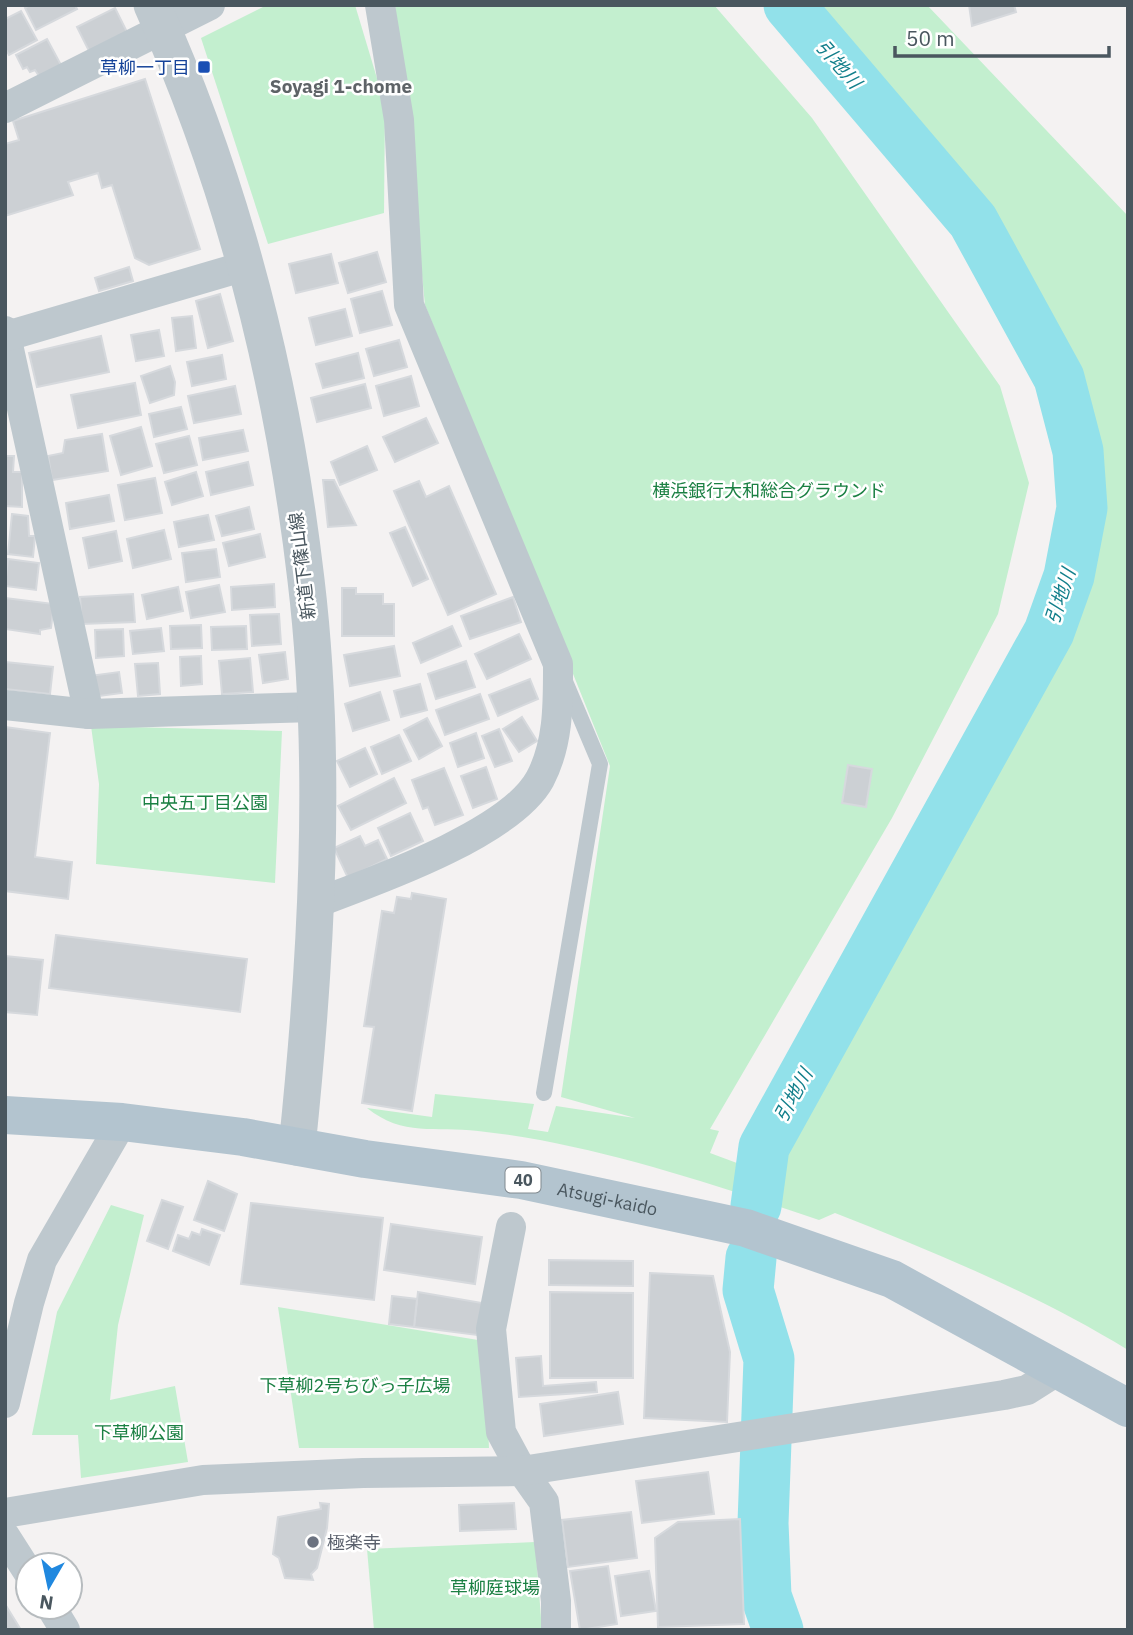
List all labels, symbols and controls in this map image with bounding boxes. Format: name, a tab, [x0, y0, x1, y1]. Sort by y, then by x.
scale bar	[895, 14, 1108, 58]
text: 50 m	[906, 24, 955, 52]
water label: 引地川	[811, 35, 868, 95]
place label: 草柳一丁目	[100, 56, 190, 79]
marker: 草柳一丁目	[196, 59, 212, 75]
district label: Soyagi 1-chome	[270, 74, 412, 98]
park label: 横浜銀行大和総合グラウンド	[652, 479, 886, 502]
street label: 新道下篠山線	[284, 511, 320, 621]
water label: 引地川	[1040, 563, 1081, 627]
park label: 中央五丁目公園	[142, 791, 268, 814]
water label: 引地川	[769, 1063, 818, 1126]
road number: 40	[505, 1168, 540, 1192]
street label: Atsugi-kaido	[555, 1177, 660, 1220]
park label: 下草柳2号ちびっ子広場	[260, 1374, 450, 1397]
park label: 下草柳公園	[94, 1421, 184, 1444]
place label: 極楽寺	[327, 1531, 381, 1554]
marker: 極楽寺	[305, 1534, 321, 1550]
north arrow	[14, 1551, 84, 1621]
park label: 草柳庭球場	[450, 1576, 540, 1599]
text: N	[38, 1590, 55, 1616]

